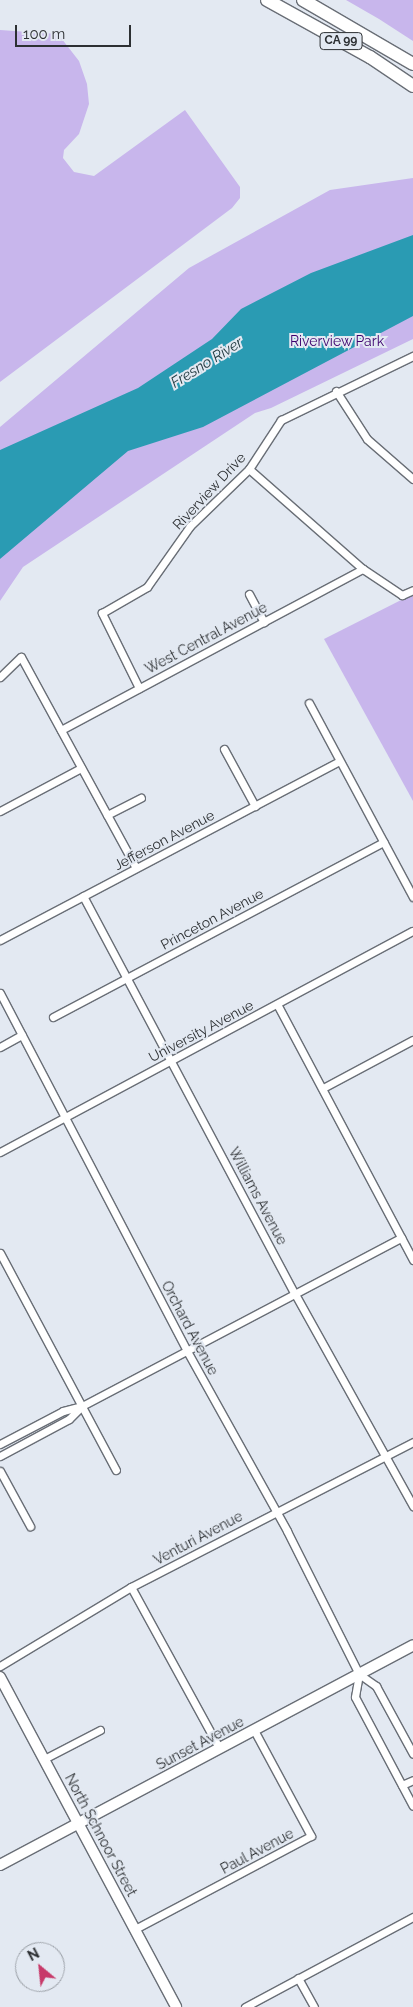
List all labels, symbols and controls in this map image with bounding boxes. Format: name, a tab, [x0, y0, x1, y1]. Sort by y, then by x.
scale bar	[18, 15, 134, 47]
text: 100 m	[23, 25, 65, 43]
road number: CA 99	[318, 31, 364, 50]
park label: Riverview Park	[290, 333, 384, 349]
water label: Fresno River	[168, 334, 246, 392]
street label: Riverview Drive	[169, 449, 249, 533]
street label: West Central Avenue	[142, 599, 270, 677]
street label: Jefferson Avenue	[111, 806, 217, 874]
street label: Princeton Avenue	[158, 885, 266, 953]
street label: University Avenue	[145, 996, 257, 1066]
street label: Williams Avenue	[225, 1144, 291, 1248]
street label: Orchard Avenue	[158, 1278, 222, 1378]
street label: Venturi Avenue	[151, 1507, 245, 1569]
street label: Sunset Avenue	[153, 1713, 247, 1773]
street label: North Schnoor Street	[61, 1771, 141, 1899]
street label: Paul Avenue	[217, 1825, 297, 1877]
north arrow	[15, 1942, 65, 1992]
text: N	[25, 1945, 42, 1964]

